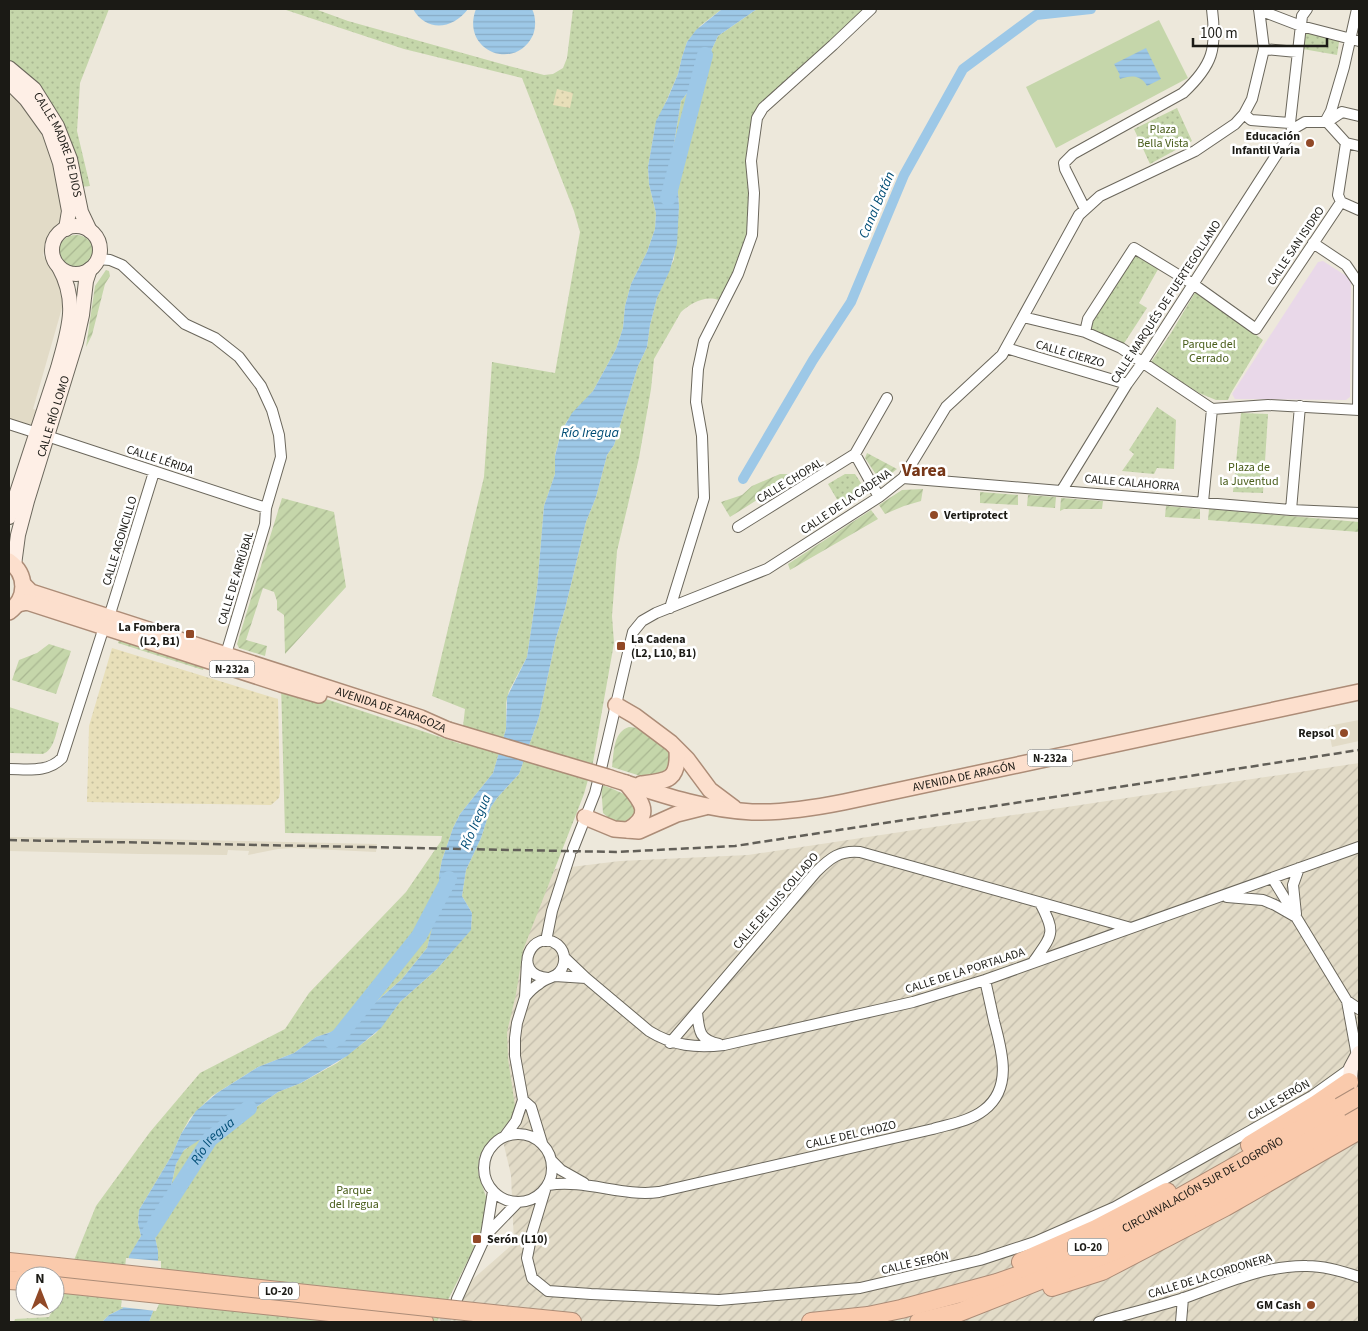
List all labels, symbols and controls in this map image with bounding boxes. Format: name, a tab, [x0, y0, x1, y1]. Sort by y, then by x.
scale bar	[1193, 15, 1327, 47]
text: 100 m	[1200, 23, 1238, 44]
street label: CALLE MADRE DE DIOS	[29, 89, 86, 199]
park label: Plaza Bella Vista	[1137, 121, 1189, 152]
place label: Educación Infantil Varia	[1232, 128, 1300, 159]
marker: Educación Infantil Varia	[1304, 137, 1316, 149]
water label: Canal Batán	[854, 168, 900, 242]
street label: CALLE SAN ISIDRO	[1263, 203, 1329, 289]
street label: CALLE MARQUÉS DE FUERTEGOLLANO	[1107, 217, 1225, 387]
street label: CALLE CIERZO	[1034, 336, 1106, 372]
park label: Parque del Cerrado	[1182, 336, 1236, 367]
street label: CALLE RÍO LOMO	[33, 374, 74, 459]
water label: Río Iregua	[561, 423, 620, 443]
street label: CALLE LÉRIDA	[124, 441, 196, 479]
street label: CALLE CHOPAL	[753, 454, 827, 508]
district label: Varea	[901, 458, 946, 483]
park label: Plaza de la Juventud	[1219, 459, 1279, 490]
street label: CALLE DE LA CADENA	[797, 465, 895, 539]
street label: CALLE CALAHORRA	[1084, 470, 1181, 496]
street label: CALLE AGONCILLO	[98, 494, 142, 588]
place label: Vertiprotect	[943, 507, 1008, 524]
marker: Vertiprotect	[928, 509, 940, 521]
street label: CALLE DE ARRÚBAL	[214, 529, 258, 627]
place label: La Fombera (L2, B1)	[118, 619, 180, 650]
marker: La Fombera (L2, B1)	[184, 628, 196, 640]
place label: La Cadena (L2, L10, B1)	[631, 631, 696, 662]
marker: La Cadena (L2, L10, B1)	[615, 640, 627, 652]
road number: N-232a	[210, 661, 254, 678]
street label: AVENIDA DE ZARAGOZA	[333, 682, 450, 737]
place label: Repsol	[1298, 725, 1335, 742]
marker: Repsol	[1338, 727, 1350, 739]
road number: N-232a	[1028, 750, 1072, 766]
street label: AVENIDA DE ARAGÓN	[911, 757, 1017, 796]
water label: Río Iregua	[455, 791, 497, 853]
street label: CALLE DE LUIS COLLADO	[729, 849, 823, 953]
street label: CALLE DE LA PORTALADA	[903, 944, 1027, 998]
street label: CALLE SERÓN	[1245, 1075, 1313, 1125]
water label: Río Iregua	[186, 1113, 240, 1169]
street label: CALLE DEL CHOZO	[804, 1116, 898, 1154]
street label: CIRCUNVALACIÓN SUR DE LOGROÑO	[1119, 1132, 1286, 1237]
park label: Parque del Iregua	[329, 1182, 379, 1213]
place label: Serón (L10)	[487, 1231, 548, 1248]
marker: Serón (L10)	[471, 1233, 483, 1245]
road number: LO-20	[1068, 1238, 1108, 1256]
street label: CALLE SERÓN	[879, 1247, 951, 1279]
street label: CALLE DE LA CORDONERA	[1146, 1249, 1274, 1303]
north arrow	[15, 1266, 65, 1316]
text: N	[35, 1269, 45, 1289]
road number: LO-20	[259, 1282, 299, 1300]
place label: GM Cash	[1256, 1297, 1301, 1314]
marker: GM Cash	[1305, 1299, 1317, 1311]

